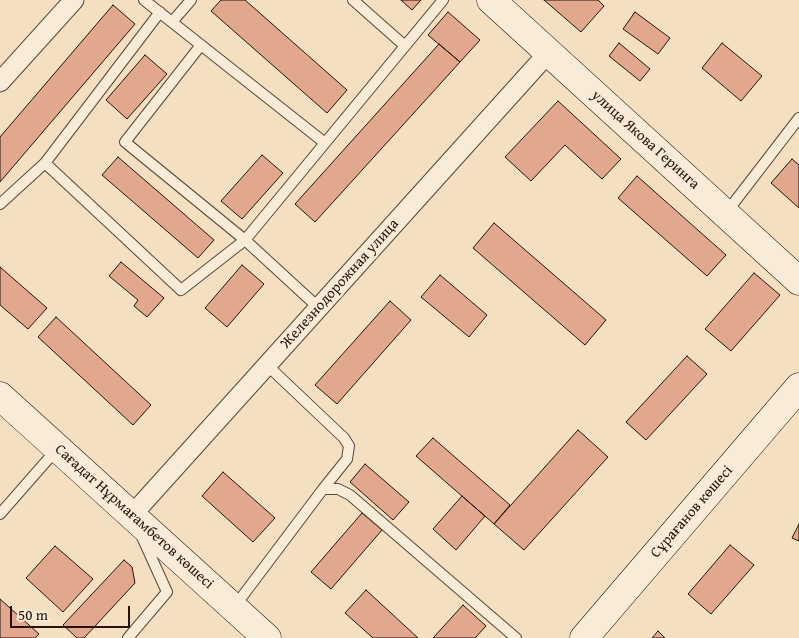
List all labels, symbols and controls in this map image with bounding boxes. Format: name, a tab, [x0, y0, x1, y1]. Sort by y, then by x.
street label: улица Якова Геринга	[587, 87, 703, 193]
street label: Железнодорожная улица	[277, 215, 403, 353]
street label: Сағадат Нұрмағамбетов көшесі	[51, 441, 217, 593]
street label: Сұрағанов көшесі	[647, 462, 737, 562]
scale bar	[12, 596, 132, 628]
text: 50 m	[18, 604, 48, 625]

